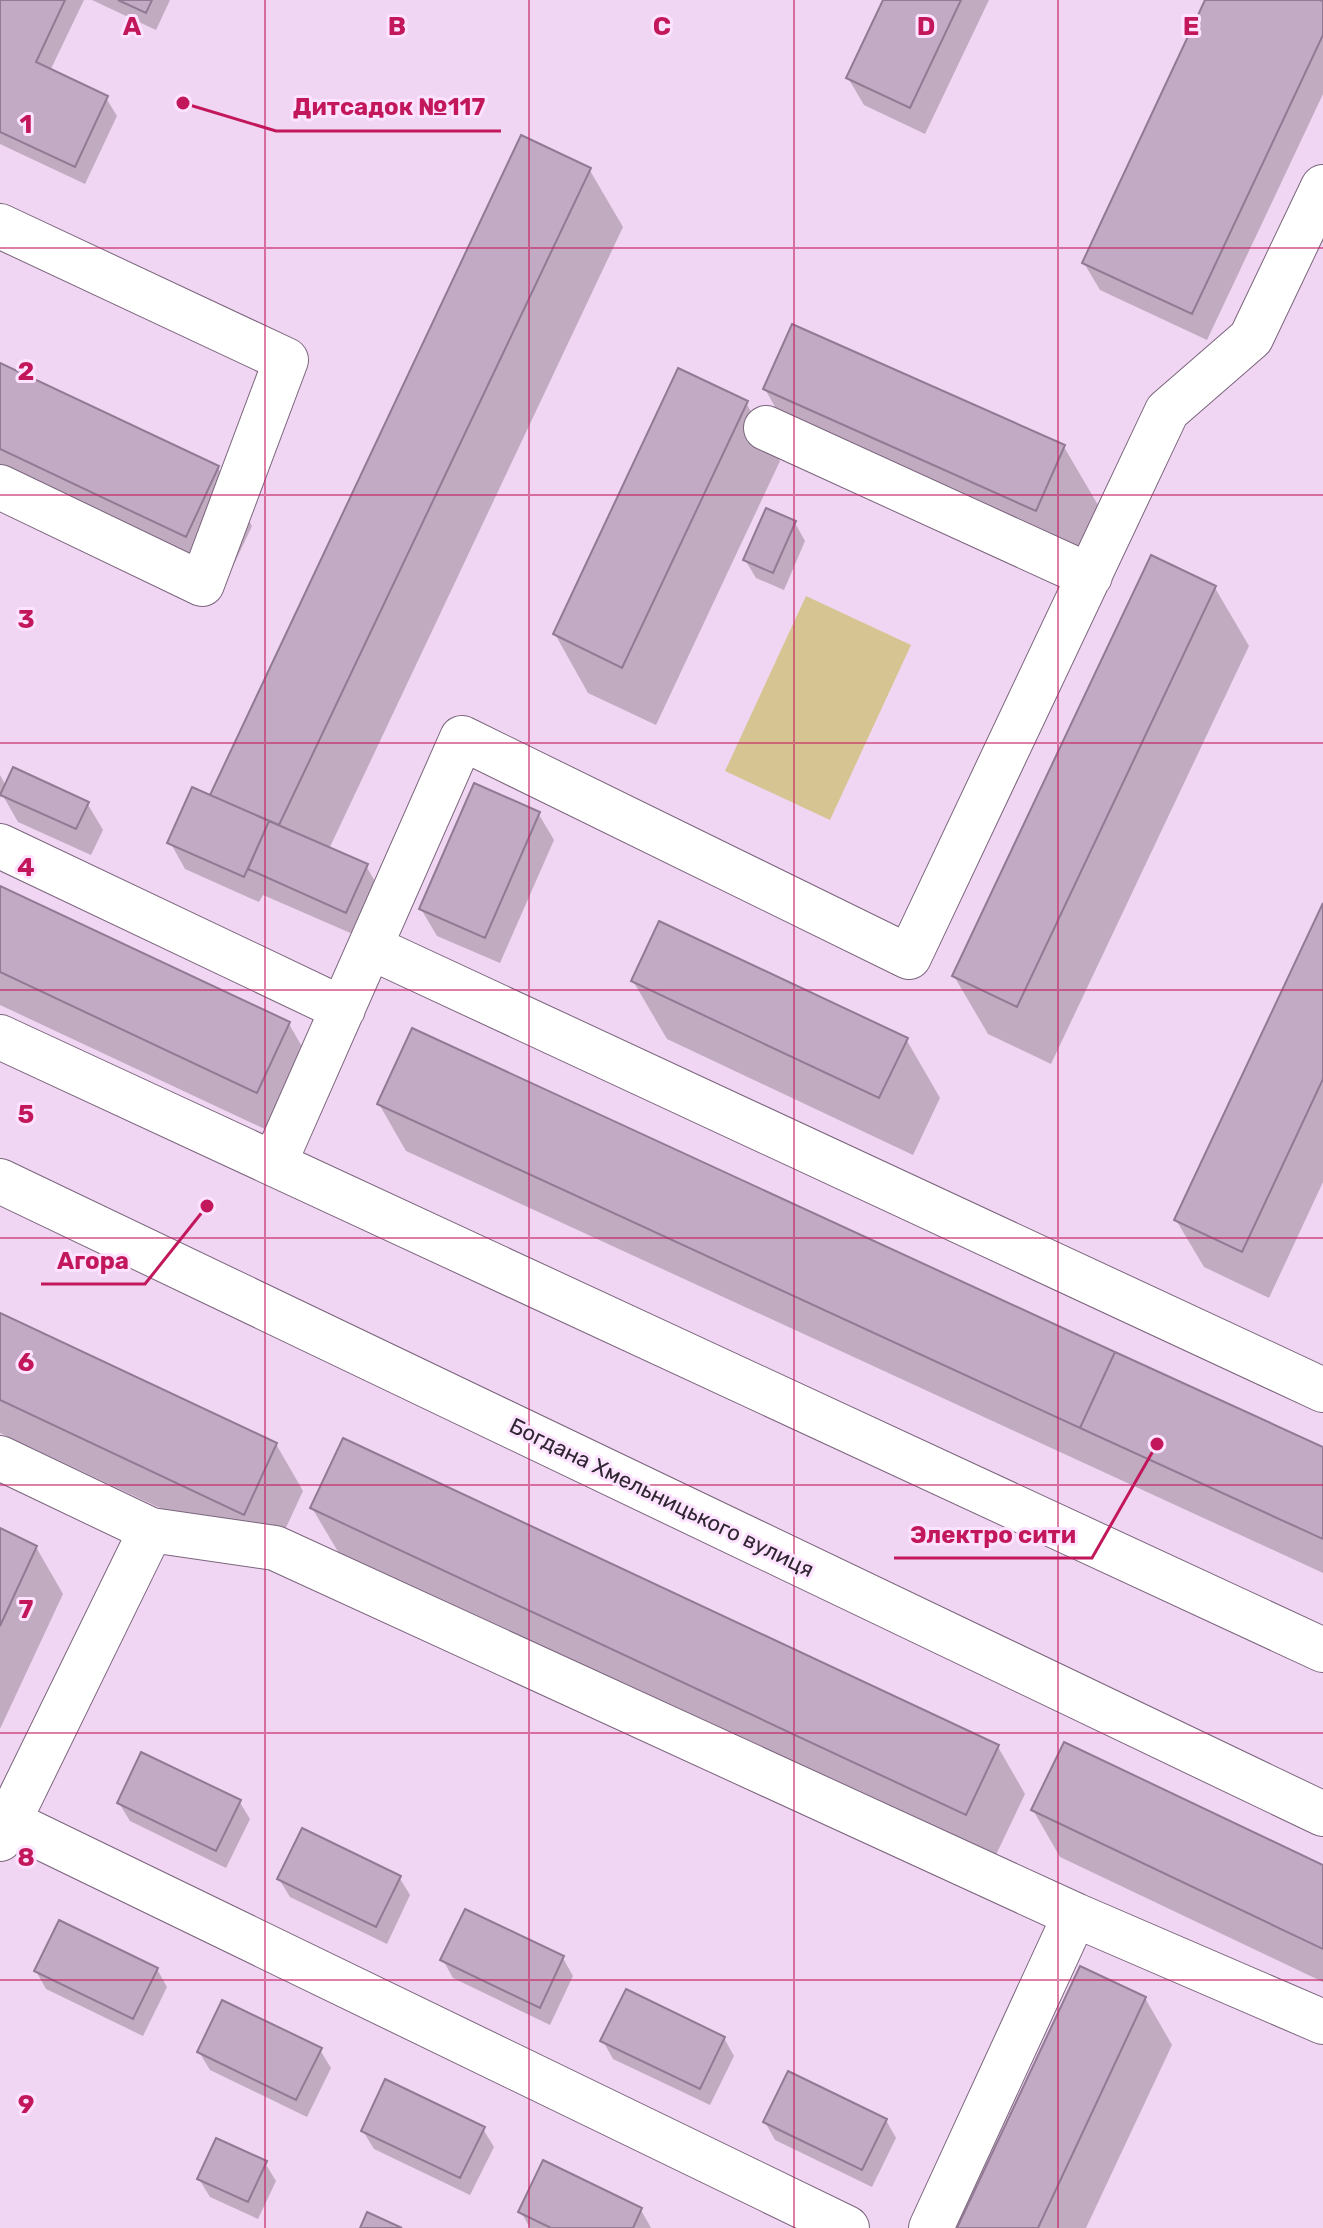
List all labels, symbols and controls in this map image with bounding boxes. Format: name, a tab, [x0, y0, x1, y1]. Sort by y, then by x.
text: A	[123, 11, 142, 42]
text: B	[388, 11, 406, 42]
text: C	[653, 11, 671, 42]
text: D	[917, 11, 935, 42]
text: E	[1183, 11, 1199, 42]
callout: Дитсадок №117	[276, 83, 501, 131]
text: Дитсадок №117	[293, 93, 486, 121]
text: 1	[20, 109, 32, 140]
text: 2	[18, 356, 34, 387]
text: 3	[17, 604, 35, 635]
text: 4	[17, 852, 35, 883]
text: 5	[18, 1099, 34, 1130]
callout: Агора	[41, 1236, 145, 1284]
text: Агора	[57, 1247, 129, 1275]
text: 6	[18, 1347, 35, 1378]
street label: Богдана Хмельницького вулиця	[505, 1412, 818, 1583]
callout: Электро сити	[894, 1510, 1092, 1558]
text: Электро сити	[910, 1521, 1076, 1549]
text: 7	[19, 1594, 34, 1625]
text: 8	[17, 1842, 35, 1873]
text: 9	[18, 2089, 34, 2120]

